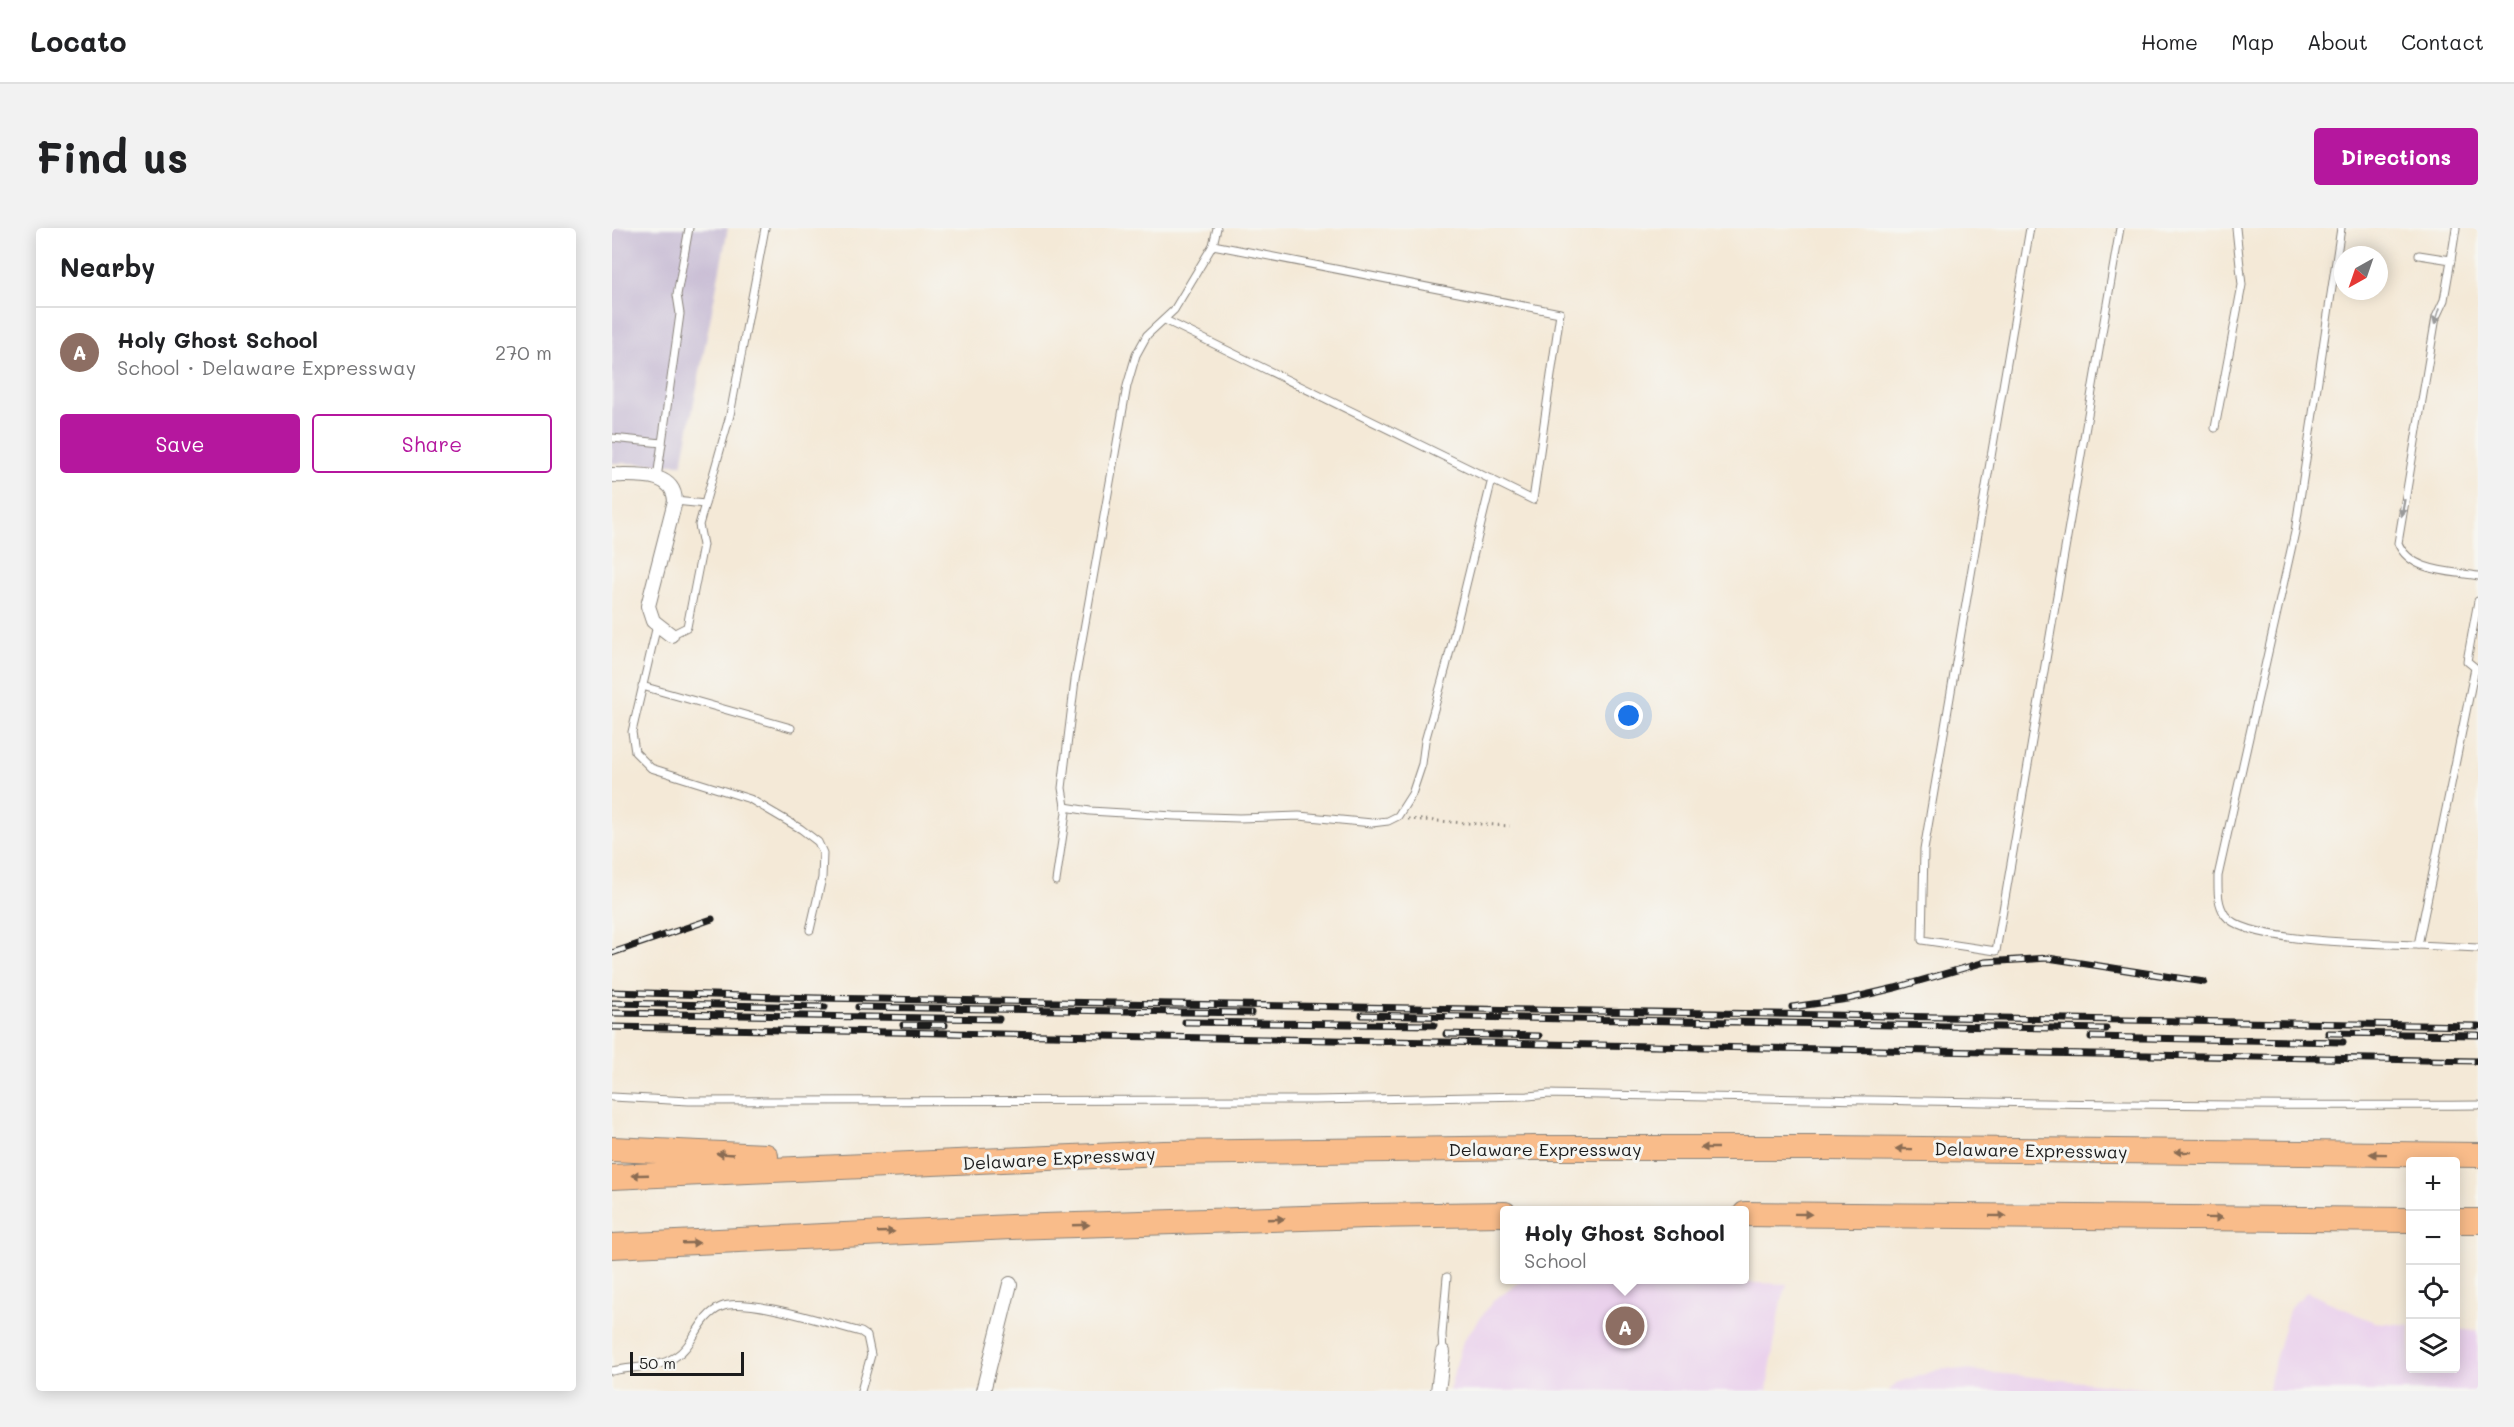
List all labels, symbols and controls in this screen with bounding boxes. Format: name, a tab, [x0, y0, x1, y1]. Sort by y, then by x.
text: Locato	[30, 23, 127, 59]
text: Home	[2141, 28, 2198, 55]
text: Map	[2231, 28, 2274, 55]
text: About	[2307, 28, 2368, 55]
text: Contact	[2401, 28, 2484, 55]
button: Directions	[2314, 128, 2478, 185]
text: Find us	[36, 129, 188, 184]
north arrow	[2334, 246, 2388, 300]
text: Nearby	[60, 250, 155, 284]
one-way arrow	[2432, 307, 2442, 325]
text: Holy Ghost School	[117, 325, 318, 354]
text: A	[73, 339, 86, 365]
text: 270 m	[495, 339, 552, 365]
text: School · Delaware Expressway	[117, 354, 416, 380]
button: Save	[60, 414, 300, 473]
button: Share	[312, 414, 552, 473]
one-way arrow	[2399, 499, 2408, 518]
your location	[1614, 701, 1643, 730]
street label: Delaware Expressway	[1934, 1136, 2128, 1164]
street label: Delaware Expressway	[1448, 1137, 1642, 1161]
street label: Delaware Expressway	[962, 1141, 1156, 1175]
one-way arrow	[1699, 1143, 1718, 1153]
one-way arrow	[1894, 1144, 1913, 1154]
one-way arrow	[2173, 1147, 2192, 1157]
one-way arrow	[2368, 1149, 2387, 1159]
one-way arrow	[715, 1150, 734, 1159]
map controls	[2406, 1157, 2460, 1373]
button: +	[2406, 1157, 2460, 1211]
one-way arrow	[631, 1171, 650, 1180]
popup	[1500, 1206, 1749, 1284]
one-way arrow	[1794, 1209, 1813, 1219]
one-way arrow	[1989, 1211, 2008, 1221]
button: −	[2406, 1211, 2460, 1265]
one-way arrow	[2205, 1213, 2224, 1223]
one-way arrow	[1266, 1214, 1285, 1223]
text: Holy Ghost School	[1524, 1218, 1725, 1247]
one-way arrow	[1071, 1220, 1090, 1229]
one-way arrow	[877, 1228, 896, 1237]
one-way arrow	[682, 1238, 701, 1247]
text: School	[1524, 1247, 1587, 1273]
button: locate	[2406, 1265, 2460, 1319]
pin: A	[1606, 1304, 1644, 1348]
button: layers	[2406, 1319, 2460, 1373]
scale bar	[630, 1349, 744, 1376]
text: 50 m	[639, 1352, 676, 1373]

